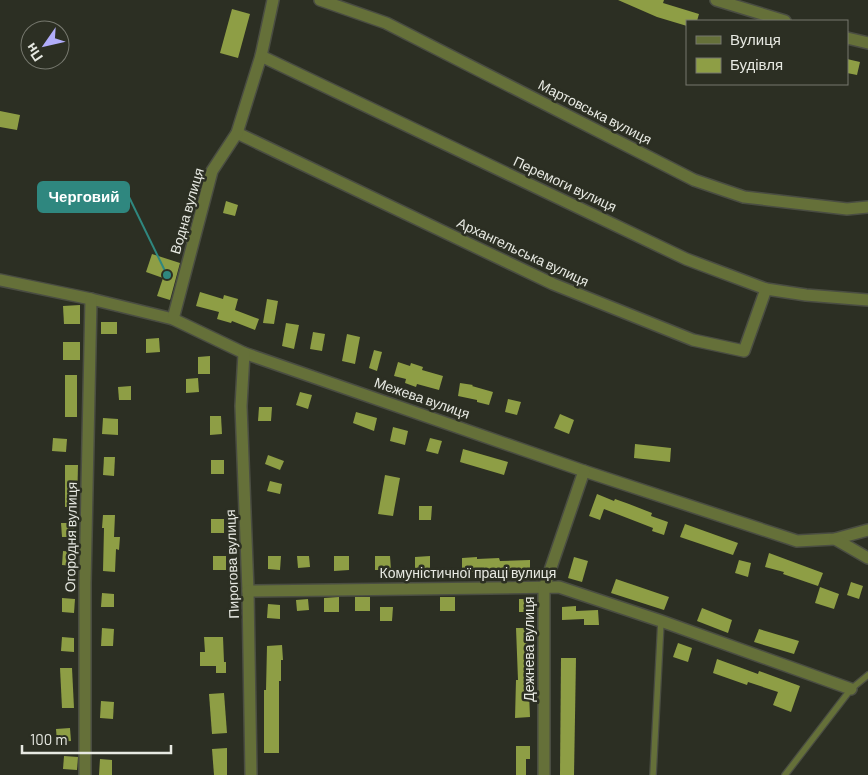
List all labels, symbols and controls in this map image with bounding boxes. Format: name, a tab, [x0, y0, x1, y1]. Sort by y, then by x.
north arrow	[20, 20, 70, 70]
legend	[686, 20, 848, 85]
text: Вулиця	[730, 30, 781, 48]
text: Пн	[22, 40, 46, 65]
text: Будівля	[730, 55, 783, 73]
street label: Мартовська вулиця	[536, 76, 655, 148]
street label: Перемоги вулиця	[511, 152, 620, 215]
street label: Водна вулиця	[166, 166, 207, 256]
callout: Черговий	[38, 182, 129, 212]
text: Черговий	[49, 187, 119, 205]
street label: Архангельська вулиця	[455, 213, 592, 290]
street label: Межева вулиця	[372, 373, 472, 422]
street label: Огородня вулиця	[61, 482, 80, 592]
street label: Пирогова вулиця	[221, 509, 242, 619]
street label: Комуністичної праці вулиця	[380, 564, 556, 581]
street label: Дежнева вулиця	[520, 596, 537, 702]
scale bar	[22, 722, 171, 754]
text: 100 m	[30, 730, 68, 748]

